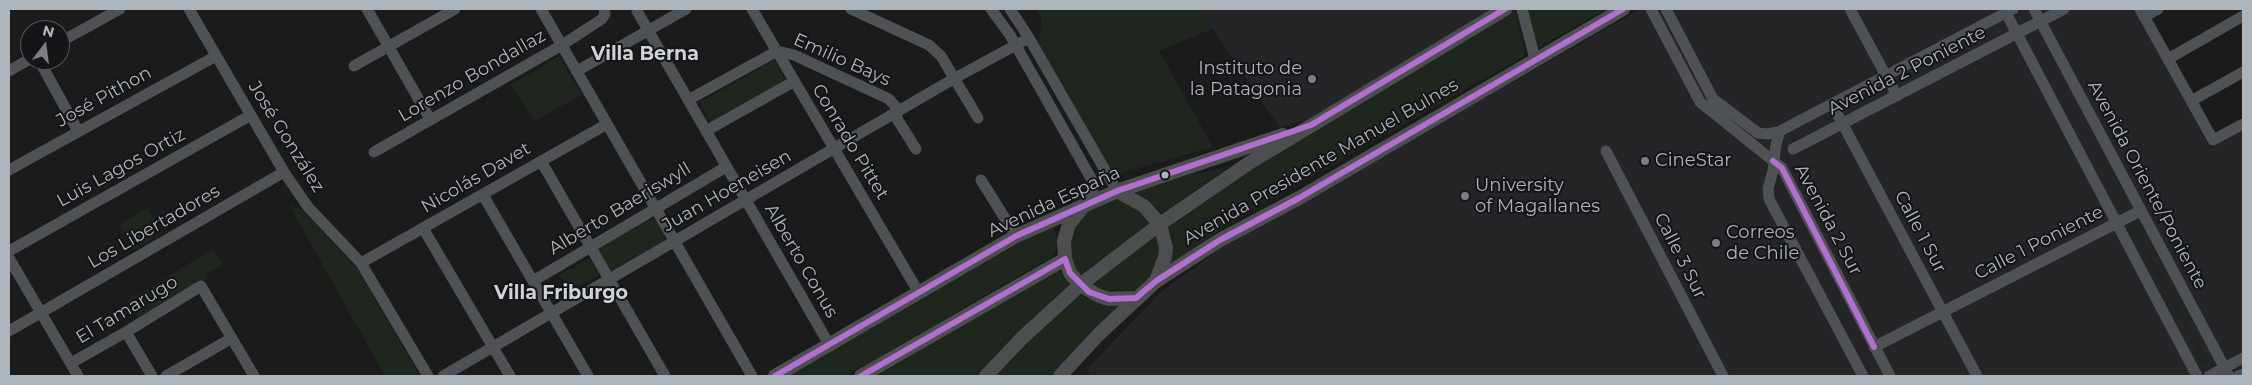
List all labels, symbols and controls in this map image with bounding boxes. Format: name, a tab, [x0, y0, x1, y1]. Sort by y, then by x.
north arrow	[20, 20, 70, 70]
text: N	[41, 21, 56, 42]
street label: Avenida 2 Poniente	[1825, 22, 1989, 120]
street label: Lorenzo Bondallaz	[395, 25, 549, 127]
street label: Emilio Bays	[790, 29, 894, 91]
district label: Villa Berna	[591, 43, 699, 65]
place label: Instituto de la Patagonia	[1190, 58, 1302, 100]
street label: José Pithon	[53, 62, 155, 132]
marker: Instituto de la Patagonia	[1306, 73, 1318, 85]
street label: Avenida Presidente Manuel Bulnes	[1180, 74, 1462, 250]
street label: Avenida Oriente/Poniente	[2083, 77, 2211, 293]
street label: José González	[243, 78, 329, 196]
street label: Conrado Pittet	[807, 80, 893, 204]
street label: Luis Lagos Ortiz	[53, 124, 189, 212]
street label: Nicolás Davet	[417, 138, 535, 218]
street label: Juan Hoeneisen	[659, 145, 795, 237]
place label: CineStar	[1655, 150, 1731, 172]
marker: CineStar	[1639, 155, 1651, 167]
street label: Alberto Baeriswyll	[545, 158, 695, 260]
street label: Avenida 2 Sur	[1790, 161, 1866, 279]
street label: Avenida España	[984, 162, 1124, 242]
unlabelled marker	[1160, 170, 1170, 180]
place label: University of Magallanes	[1475, 175, 1600, 218]
street label: Los Libertadores	[84, 180, 224, 274]
street label: Calle 1 Sur	[1889, 187, 1951, 277]
marker: University of Magallanes	[1459, 190, 1471, 202]
street label: Alberto Conus	[760, 200, 842, 322]
street label: Calle 1 Poniente	[1971, 201, 2107, 285]
street label: Calle 3 Sur	[1649, 209, 1711, 303]
place label: Correos de Chile	[1726, 222, 1799, 264]
marker: Correos de Chile	[1710, 237, 1722, 249]
street label: El Tamarugo	[72, 271, 182, 349]
district label: Villa Friburgo	[494, 282, 628, 304]

